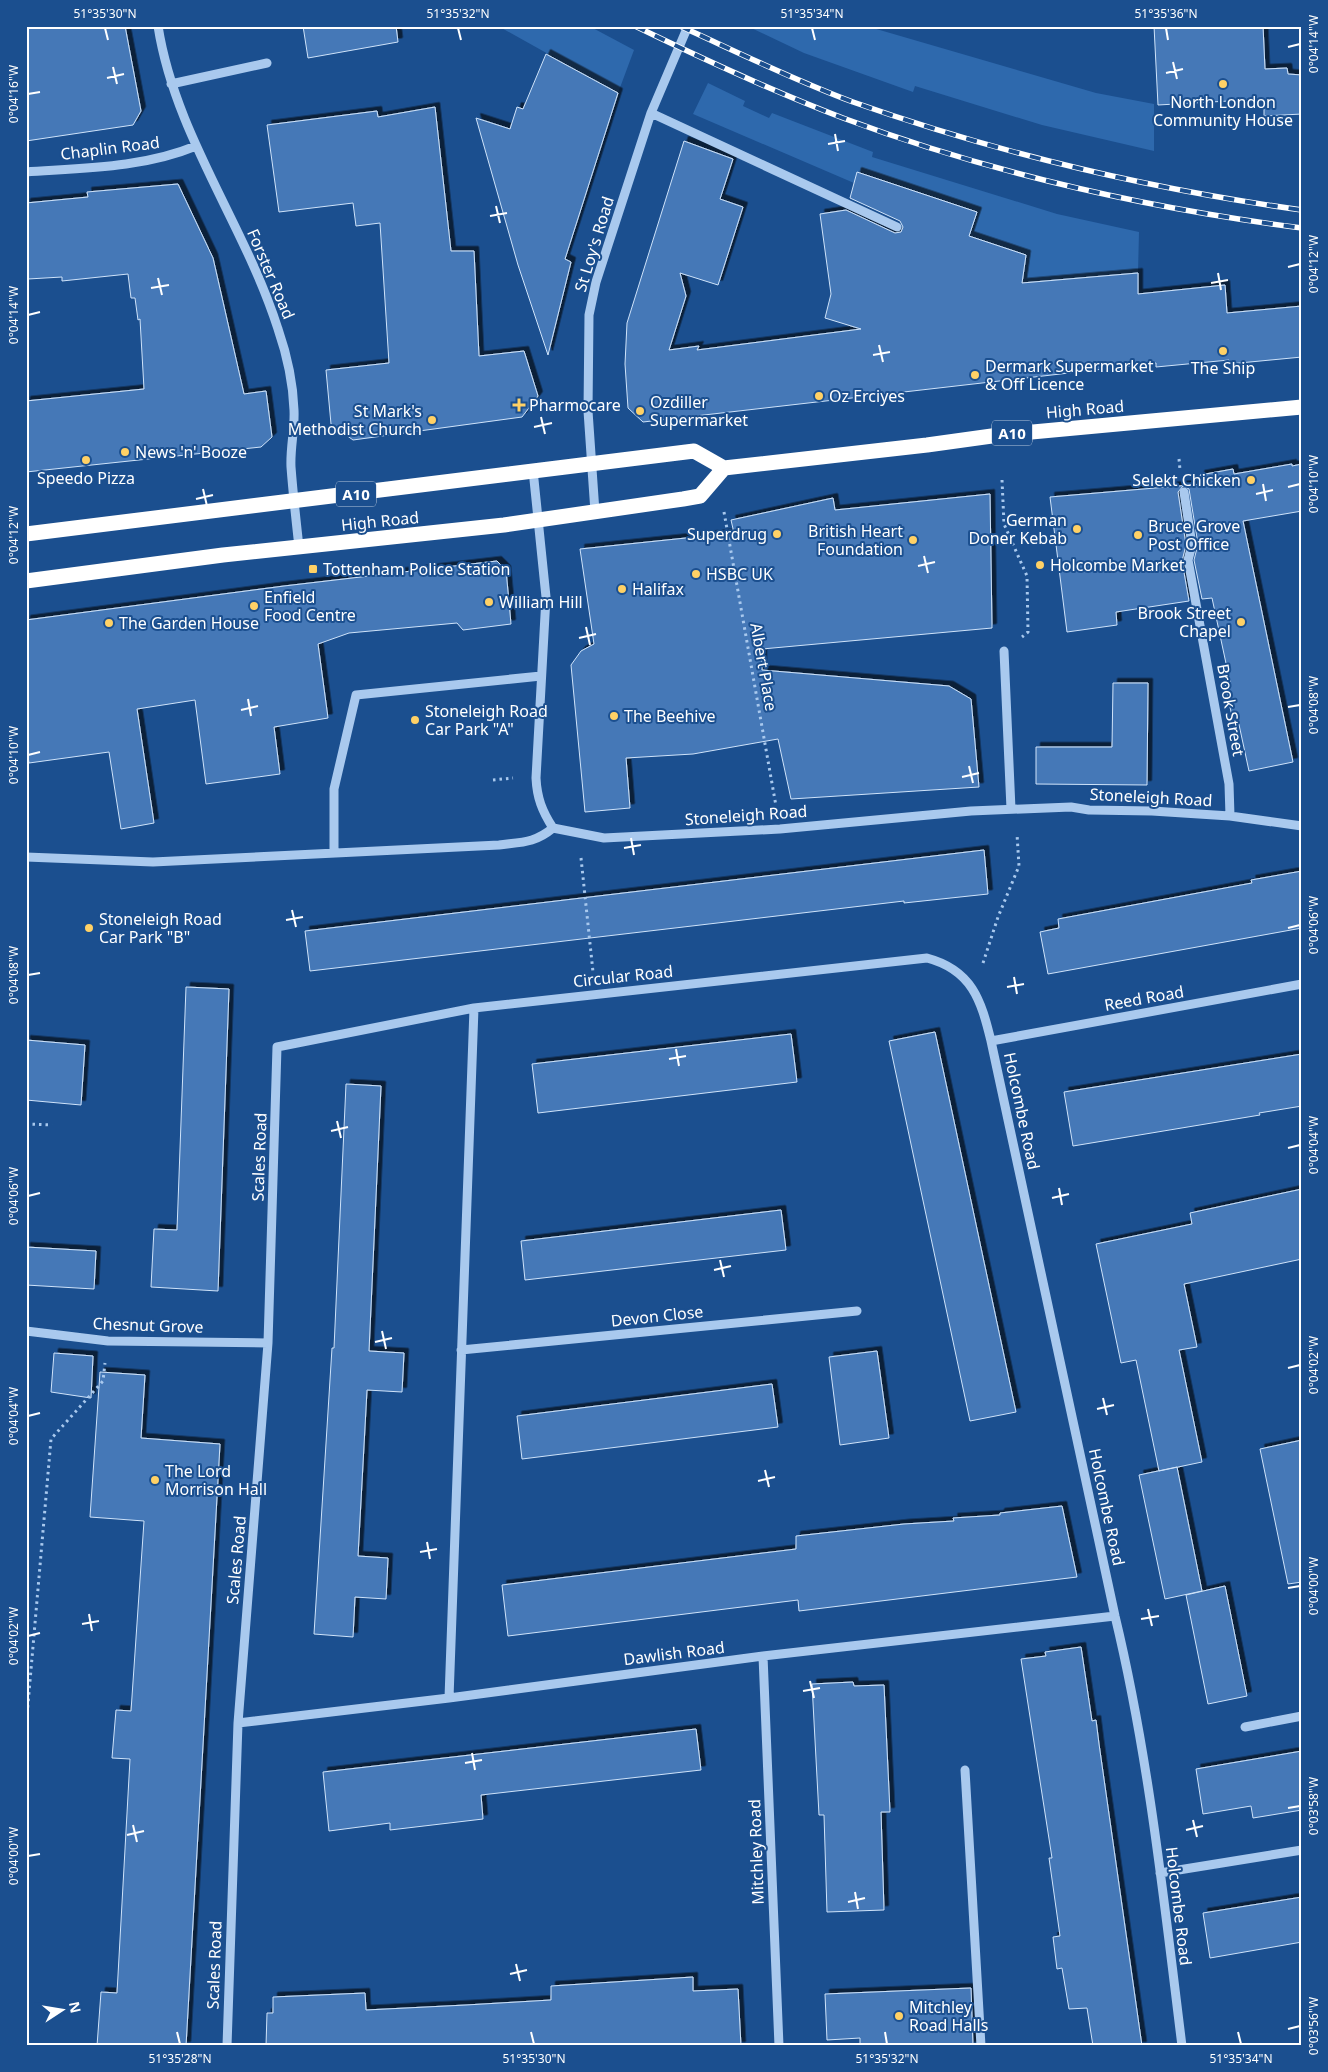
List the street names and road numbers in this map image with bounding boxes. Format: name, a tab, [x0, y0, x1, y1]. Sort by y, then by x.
street label: Chaplin Road	[59, 131, 161, 165]
street label: St Loy's Road	[569, 194, 619, 294]
street label: Forster Road	[242, 225, 300, 323]
street label: High Road	[1045, 395, 1125, 423]
road number: A10	[992, 420, 1032, 446]
road number: A10	[336, 482, 376, 506]
street label: High Road	[340, 506, 420, 536]
street label: Albert Place	[745, 621, 783, 713]
street label: Brook Street	[1212, 662, 1250, 758]
street label: Stoneleigh Road	[1089, 783, 1213, 811]
street label: Stoneleigh Road	[684, 800, 808, 830]
street label: Circular Road	[572, 960, 674, 992]
street label: Reed Road	[1102, 980, 1186, 1016]
street label: Holcombe Road	[999, 1050, 1045, 1172]
street label: Scales Road	[246, 1112, 272, 1202]
street label: Devon Close	[610, 1300, 704, 1332]
street label: Chesnut Grove	[92, 1312, 204, 1338]
street label: Holcombe Road	[1084, 1446, 1130, 1568]
street label: Scales Road	[221, 1515, 251, 1605]
street label: Dawlish Road	[622, 1636, 726, 1670]
street label: Mitchley Road	[743, 1799, 769, 1905]
street label: Holcombe Road	[1161, 1845, 1197, 1967]
street label: Scales Road	[201, 1920, 227, 2010]

